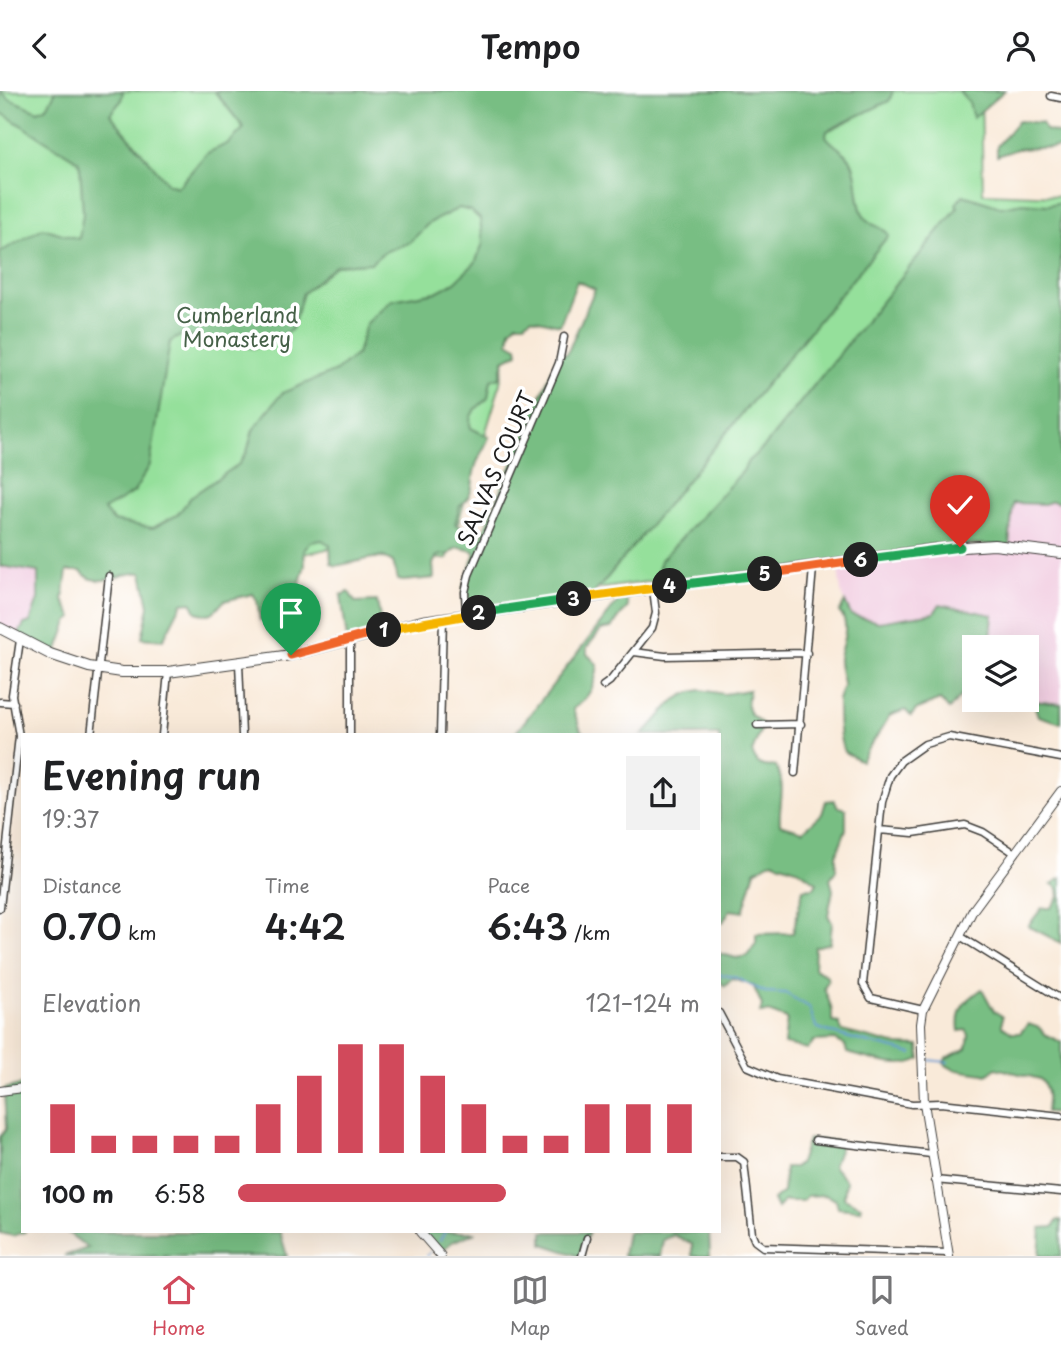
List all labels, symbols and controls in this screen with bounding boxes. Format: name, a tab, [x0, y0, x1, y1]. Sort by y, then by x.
text: Tempo	[480, 22, 581, 70]
icon: back	[21, 27, 59, 65]
icon: person	[1002, 27, 1040, 65]
park label: Cumberland Monastery	[176, 298, 298, 354]
street label: SALVAS COURT	[448, 385, 542, 550]
pin	[930, 475, 990, 547]
icon: check	[941, 486, 979, 524]
pin: 6	[844, 543, 878, 577]
text: 6	[854, 545, 867, 573]
pin: 5	[748, 557, 782, 591]
text: 5	[758, 559, 771, 587]
pin: 4	[652, 568, 688, 603]
text: 4	[663, 571, 676, 599]
pin: 3	[556, 581, 592, 617]
pin	[261, 583, 321, 655]
text: 3	[567, 584, 580, 612]
icon: arrive	[272, 594, 310, 632]
pin: 2	[462, 595, 496, 631]
text: 2	[472, 598, 485, 626]
pin: 1	[366, 613, 402, 647]
text: 1	[379, 615, 388, 643]
map controls	[962, 635, 1039, 712]
button: layers	[962, 635, 1039, 712]
text: Evening run	[42, 746, 261, 803]
button: share	[626, 756, 700, 830]
text: 19:37	[42, 801, 99, 836]
text: Distance	[42, 871, 122, 899]
text: Time	[265, 871, 310, 899]
text: Pace	[487, 871, 530, 899]
text: 0.70	[42, 899, 122, 952]
text: 4:42	[265, 899, 346, 952]
text: 6:43	[487, 899, 568, 952]
text: km	[122, 918, 157, 946]
text: /km	[568, 918, 611, 946]
text: Elevation	[42, 985, 141, 1020]
text: 121–124 m	[586, 985, 700, 1020]
text: 100 m	[42, 1176, 114, 1211]
text: 6:58	[154, 1176, 206, 1211]
tab: Home	[152, 1271, 205, 1341]
tab: Map	[510, 1271, 550, 1341]
tab: Saved	[855, 1271, 909, 1341]

